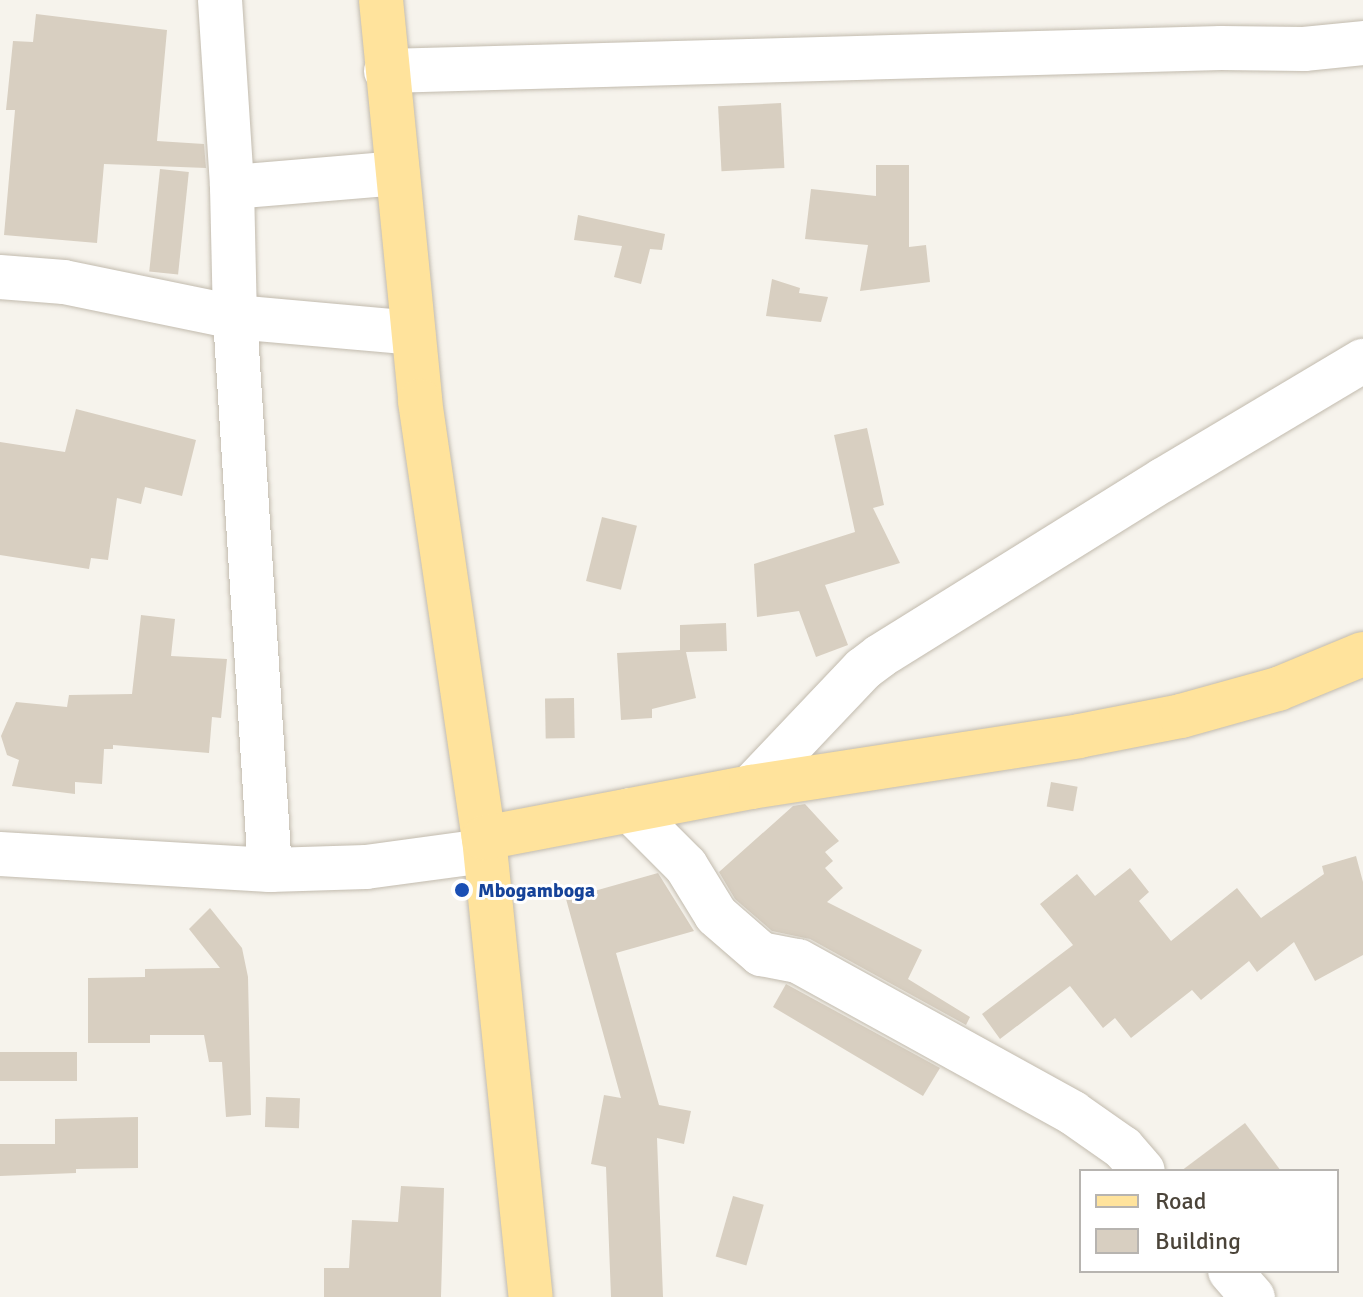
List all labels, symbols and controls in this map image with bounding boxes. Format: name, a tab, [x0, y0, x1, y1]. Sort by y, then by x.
place label: Mbogamboga	[478, 878, 595, 902]
marker: Mbogamboga	[453, 881, 471, 899]
legend	[1079, 1169, 1339, 1273]
text: Road	[1155, 1186, 1206, 1216]
text: Building	[1155, 1226, 1241, 1256]

